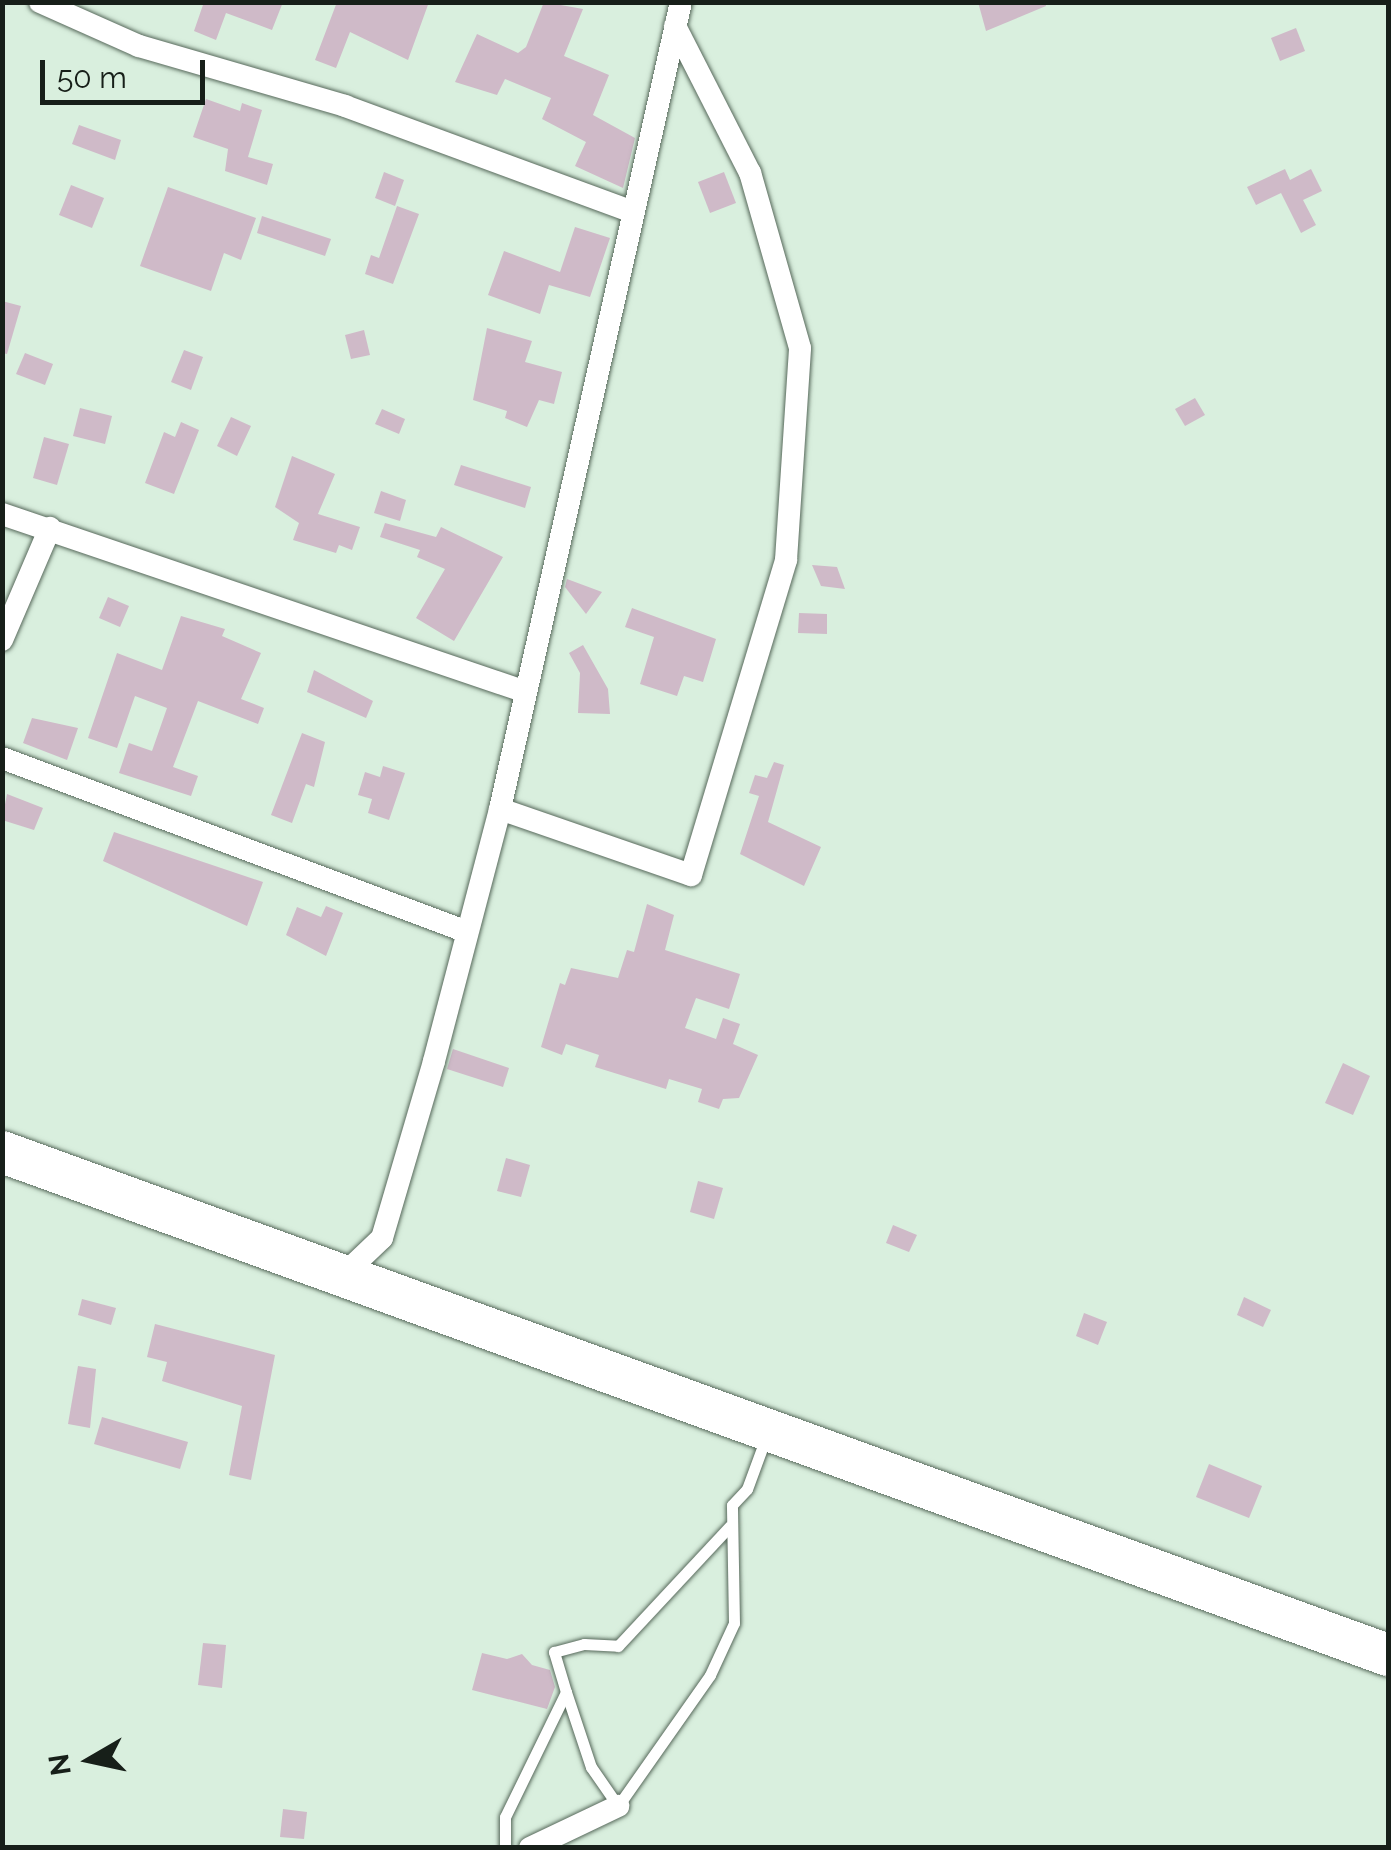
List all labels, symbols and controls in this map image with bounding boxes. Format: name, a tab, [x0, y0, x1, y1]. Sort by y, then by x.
scale bar	[45, 40, 210, 102]
text: 50 m	[57, 60, 127, 95]
north arrow	[40, 1710, 140, 1810]
text: N	[42, 1752, 78, 1778]

